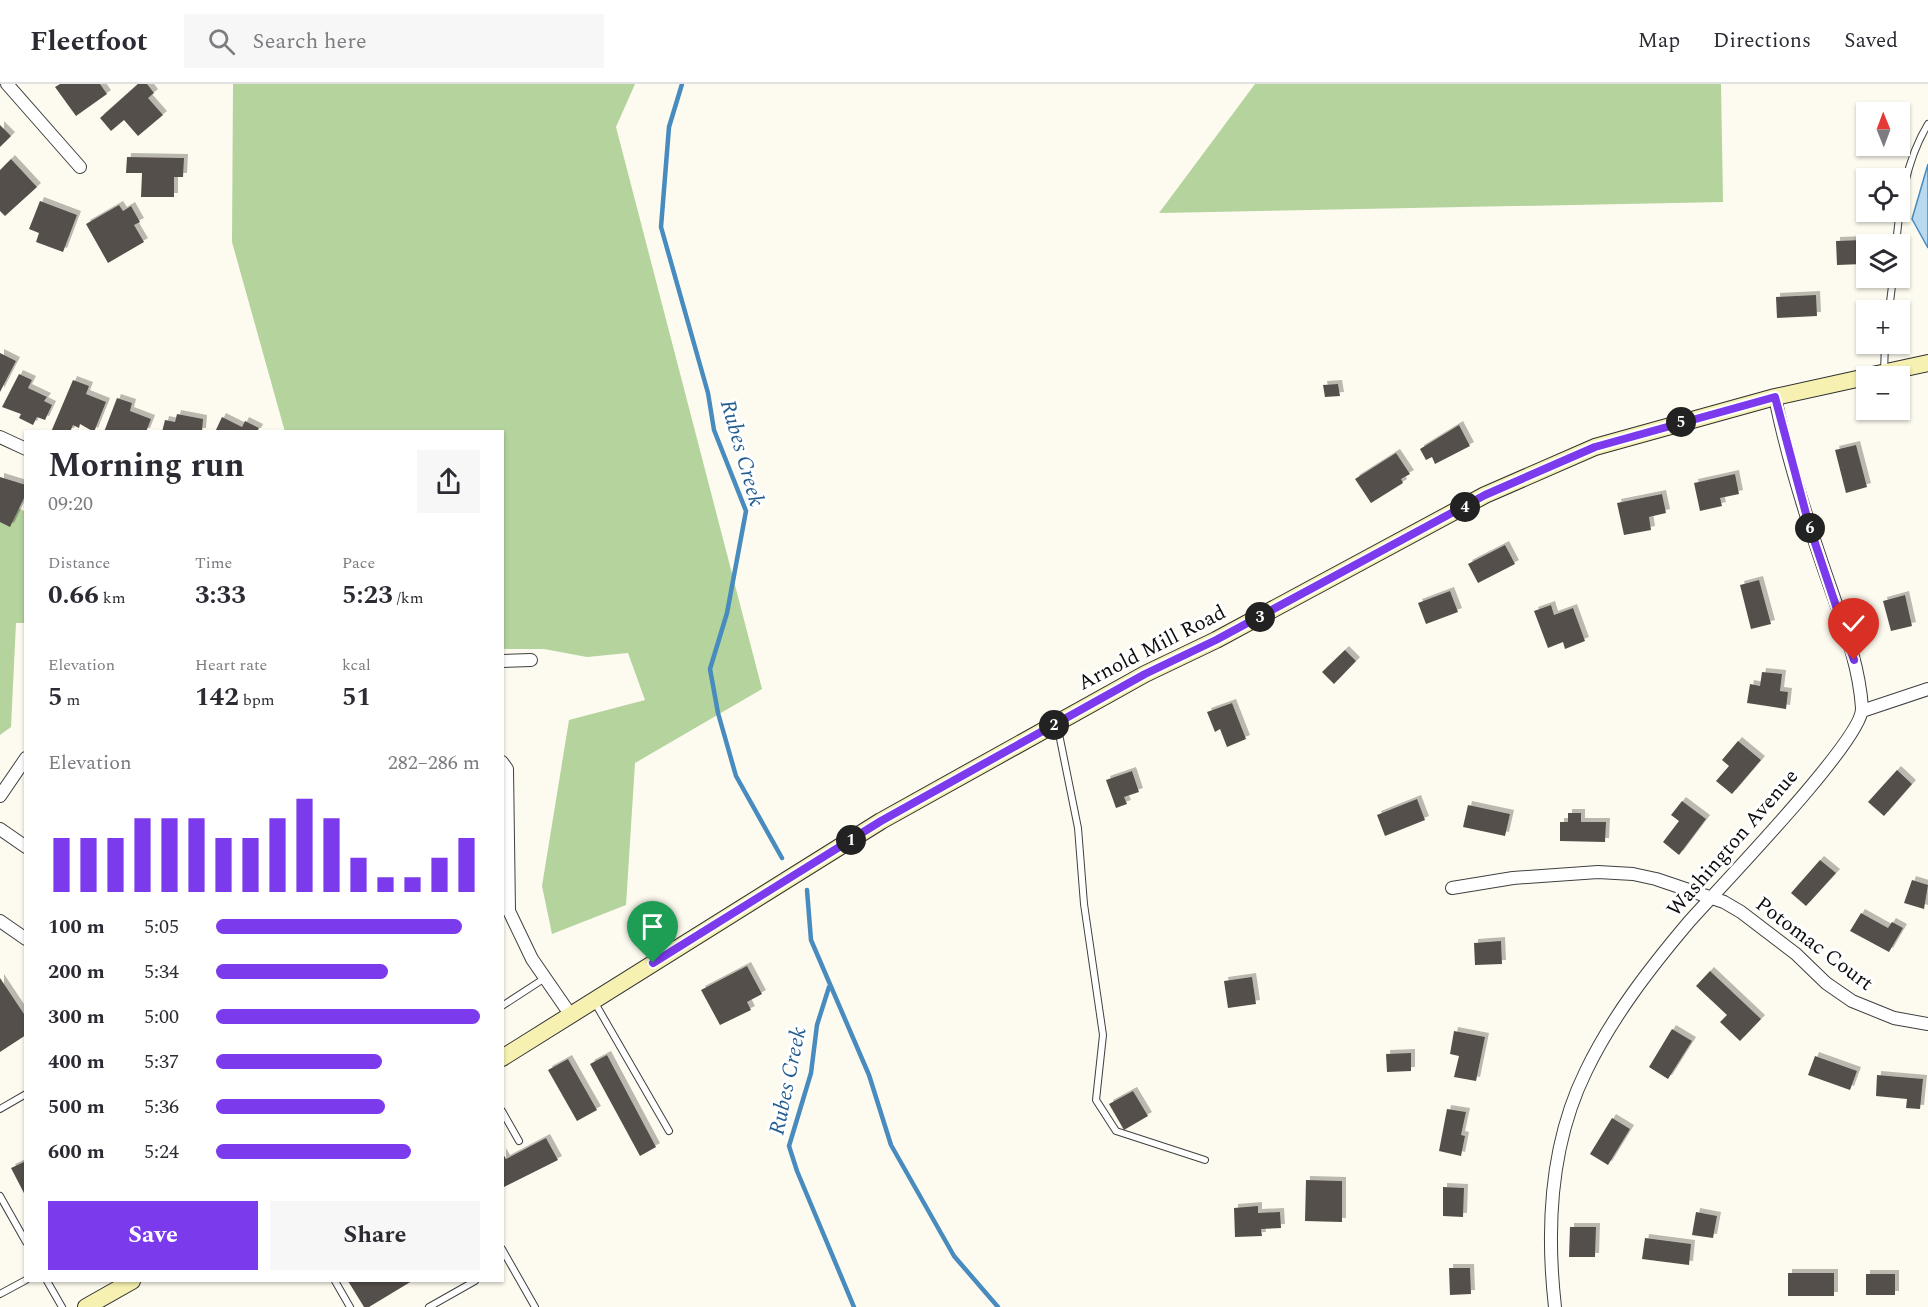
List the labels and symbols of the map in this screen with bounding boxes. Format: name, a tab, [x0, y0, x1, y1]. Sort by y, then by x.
north arrow	[1856, 102, 1910, 156]
water label: Rubes Creek	[711, 396, 773, 510]
pin: 5	[1666, 407, 1696, 437]
pin: 4	[1450, 492, 1480, 522]
pin: 6	[1795, 513, 1825, 543]
street label: Arnold Mill Road	[1072, 597, 1232, 699]
pin	[1828, 598, 1879, 660]
pin: 3	[1245, 602, 1275, 632]
pin: 2	[1039, 710, 1069, 740]
street label: Washington Avenue	[1659, 762, 1807, 924]
pin: 1	[836, 825, 866, 855]
street label: Potomac Court	[1748, 889, 1880, 999]
pin	[627, 901, 678, 963]
water label: Rubes Creek	[760, 1024, 816, 1138]

